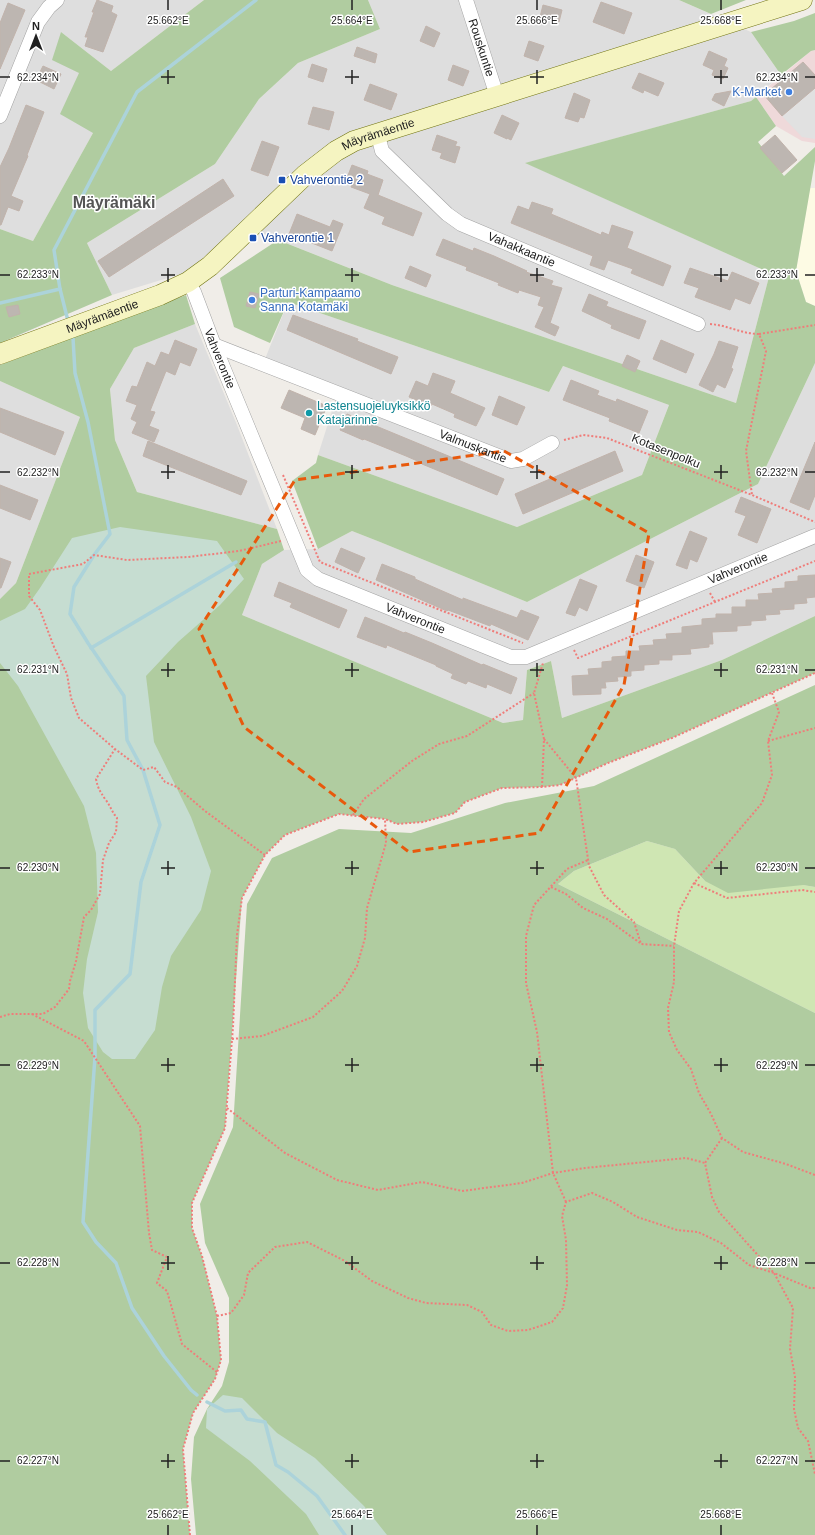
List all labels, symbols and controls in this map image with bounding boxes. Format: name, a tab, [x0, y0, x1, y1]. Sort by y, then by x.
text: 25.662°E	[147, 15, 189, 26]
text: 25.664°E	[331, 15, 373, 26]
text: 25.666°E	[516, 15, 558, 26]
text: 25.668°E	[700, 15, 742, 26]
north arrow	[16, 16, 56, 56]
street label: Rouskuntie	[465, 17, 497, 79]
text: N	[32, 20, 40, 32]
text: 62.234°N	[17, 72, 59, 83]
text: 62.234°N	[756, 72, 798, 83]
place label: K-Market	[732, 85, 782, 99]
marker: K-Market	[784, 87, 794, 97]
street label: Mäyrämäentie	[339, 115, 417, 153]
place label: Vahverontie 2	[290, 173, 363, 187]
marker: Vahverontie 2	[277, 175, 287, 185]
district label: Mäyrämäki	[73, 194, 155, 211]
street label: Vahakkaantie	[486, 229, 558, 270]
place label: Vahverontie 1	[261, 231, 334, 245]
marker: Vahverontie 1	[248, 233, 258, 243]
text: 62.233°N	[17, 269, 59, 280]
text: 62.233°N	[756, 269, 798, 280]
place label: Parturi-Kampaamo Sanna Kotamäki	[260, 286, 361, 314]
marker: Parturi-Kampaamo Sanna Kotamäki	[247, 295, 257, 305]
street label: Mäyrämäentie	[64, 296, 141, 336]
street label: Vahverontie	[201, 327, 238, 391]
place label: Lastensuojeluyksikkö Katajarinne	[317, 399, 431, 427]
marker: Lastensuojeluyksikkö Katajarinne	[304, 408, 314, 418]
street label: Valmuskantie	[437, 427, 509, 466]
street label: Kotasenpolku	[630, 431, 702, 471]
text: 62.232°N	[17, 467, 59, 478]
text: 62.232°N	[756, 467, 798, 478]
street label: Vahverontie	[706, 549, 770, 587]
street label: Vahverontie	[383, 600, 448, 637]
text: 62.231°N	[17, 664, 59, 675]
text: 62.231°N	[756, 664, 798, 675]
text: 62.230°N	[17, 862, 59, 873]
text: 62.230°N	[756, 862, 798, 873]
text: 62.229°N	[17, 1060, 59, 1071]
text: 62.229°N	[756, 1060, 798, 1071]
text: 62.228°N	[17, 1257, 59, 1268]
text: 62.228°N	[756, 1257, 798, 1268]
text: 62.227°N	[17, 1455, 59, 1466]
text: 62.227°N	[756, 1455, 798, 1466]
text: 25.662°E	[147, 1509, 189, 1520]
text: 25.664°E	[331, 1509, 373, 1520]
text: 25.666°E	[516, 1509, 558, 1520]
text: 25.668°E	[700, 1509, 742, 1520]

